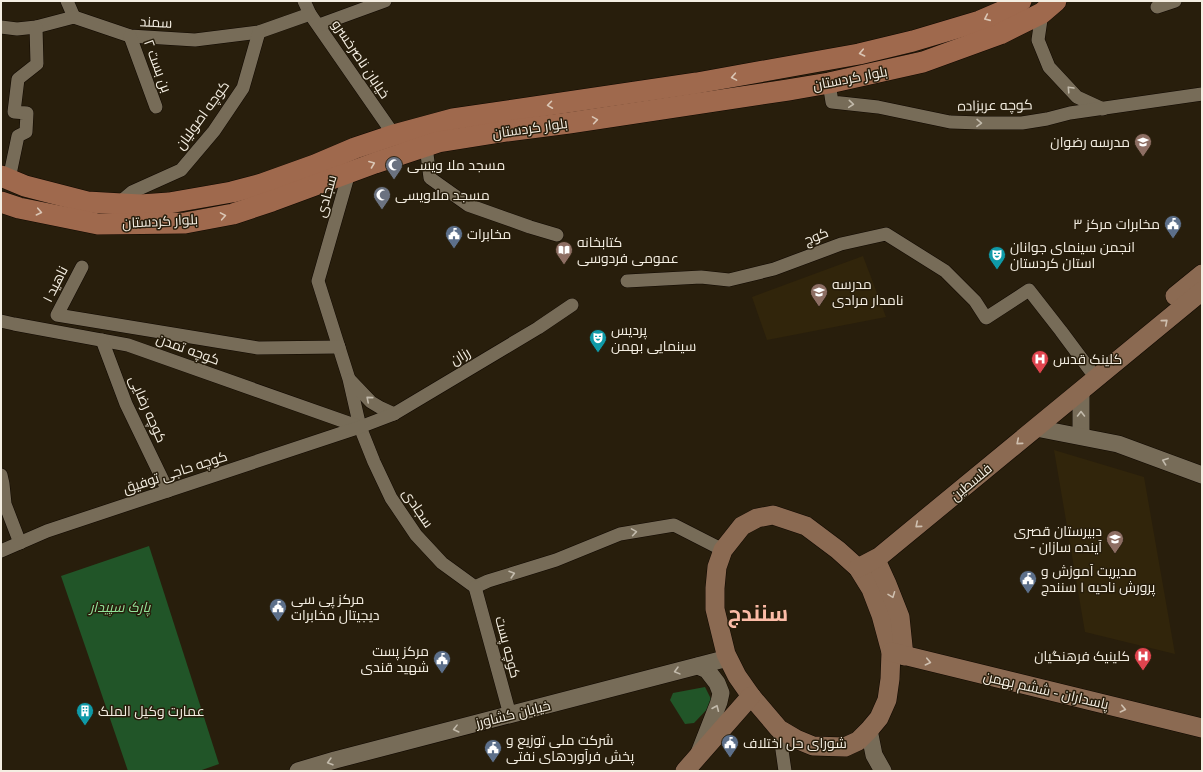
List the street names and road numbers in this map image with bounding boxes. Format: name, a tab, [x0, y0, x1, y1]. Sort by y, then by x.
street label: سمند	[139, 11, 173, 34]
street label: خیابان ناصرخسرو	[326, 16, 395, 103]
street label: بن بست ۲	[138, 37, 177, 96]
street label: بلوار کردستان	[811, 61, 889, 96]
street label: کوچه اصولیان	[170, 76, 235, 154]
street label: کوچه عربزاده	[957, 94, 1033, 117]
street label: بلوار کردستان	[491, 113, 569, 144]
street label: سجادی	[310, 172, 343, 220]
street label: بلوار کردستان	[122, 209, 198, 234]
street label: کوچ	[801, 222, 832, 251]
street label: ناهید ۱	[37, 262, 74, 306]
street label: کوچه تمدن	[153, 328, 223, 371]
street label: رزان	[446, 342, 474, 371]
street label: کوچه رضایی	[123, 372, 172, 446]
street label: کوچه حاجی توفیق	[120, 446, 230, 499]
street label: فلسطین	[946, 459, 997, 506]
street label: سجادی	[397, 484, 438, 532]
street label: کوچه پست	[489, 614, 526, 680]
street label: پاسداران - ششم بهمن	[981, 666, 1111, 715]
street label: خیابان کشاورز	[472, 695, 553, 734]

